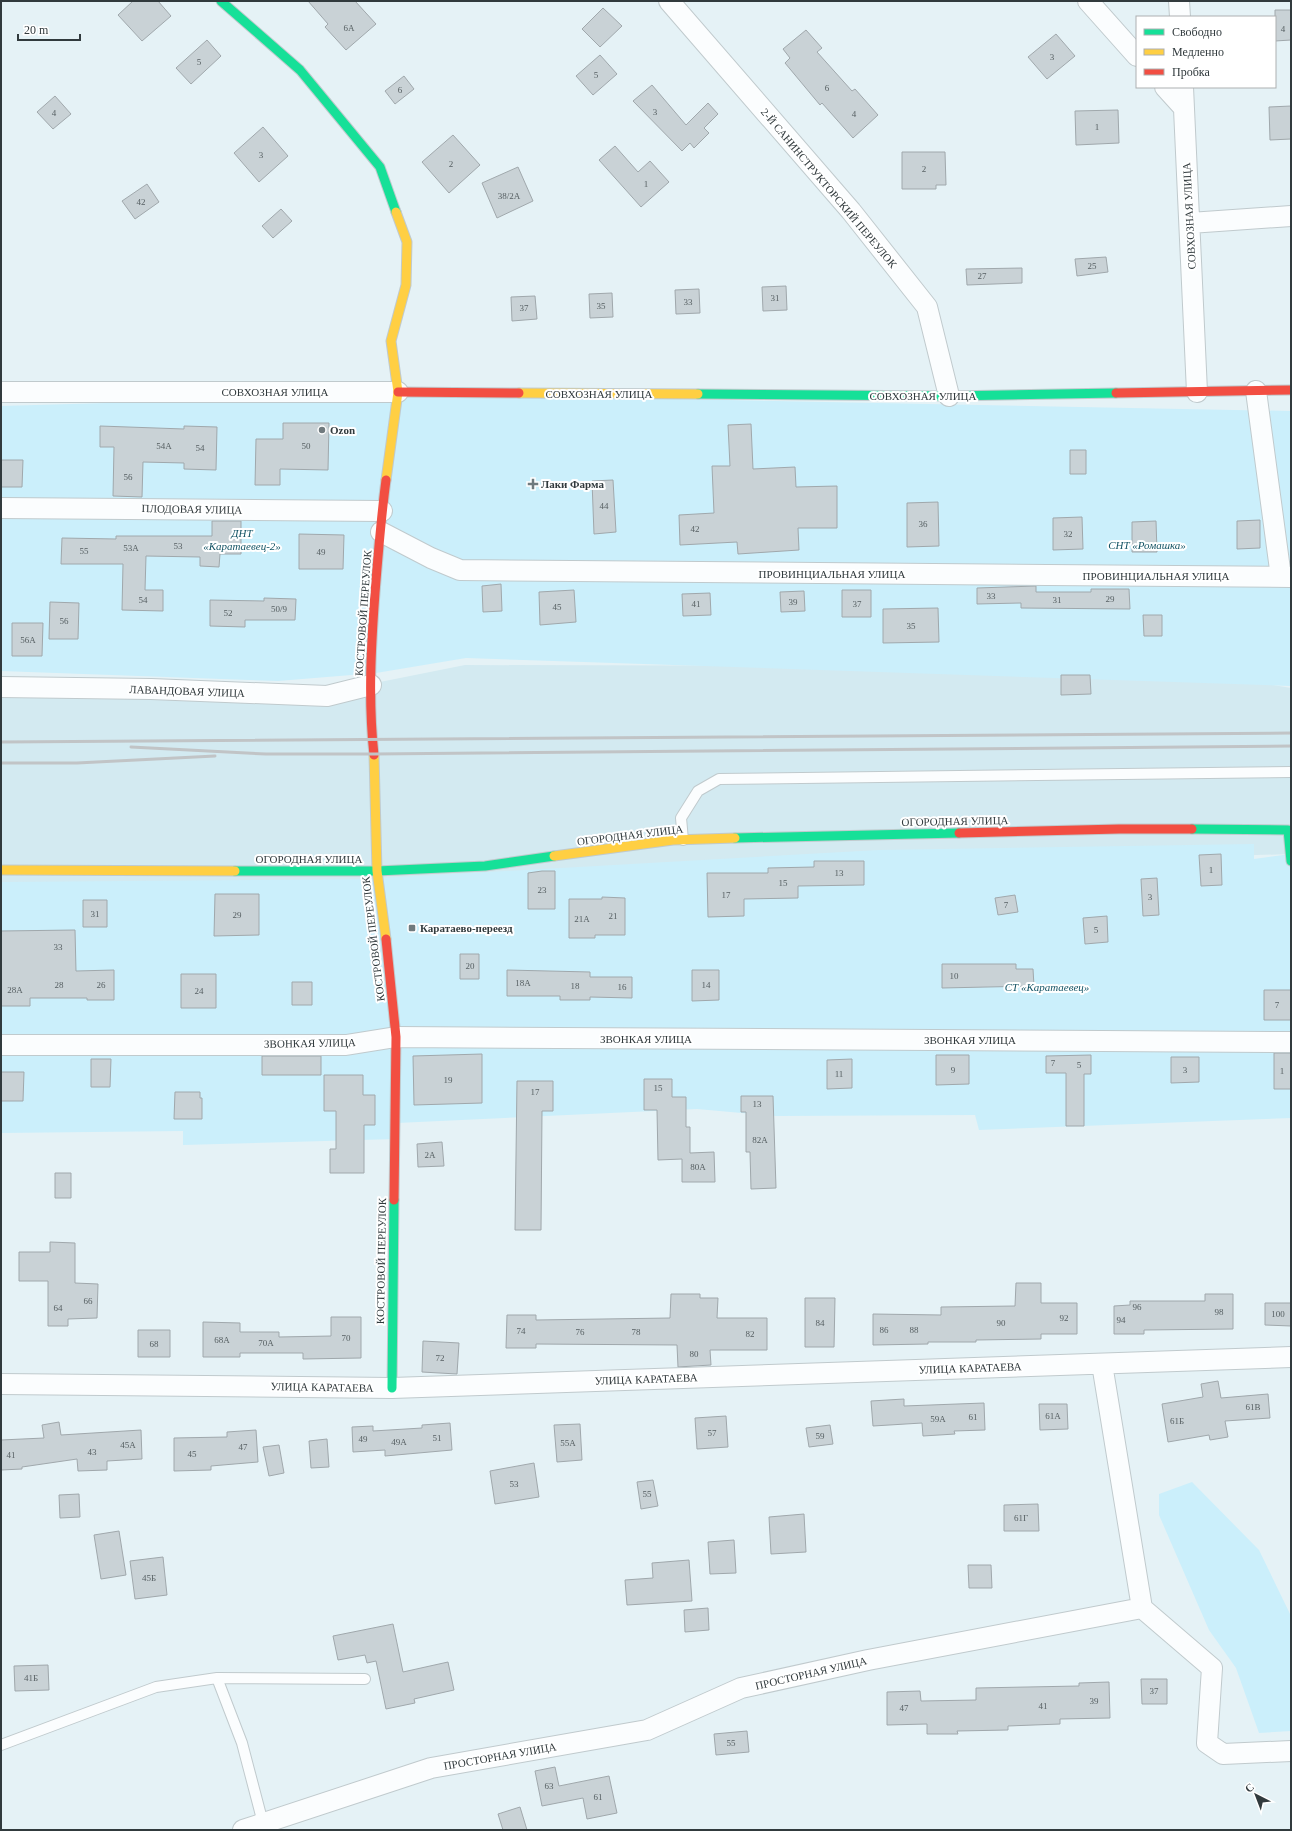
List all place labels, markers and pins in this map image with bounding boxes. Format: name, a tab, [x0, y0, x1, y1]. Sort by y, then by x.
place label: Ozon	[330, 424, 355, 436]
marker: Ozon	[317, 425, 327, 435]
place label: Лаки Фарма	[541, 478, 604, 490]
marker: Лаки Фарма	[528, 479, 538, 489]
place label: Каратаево-переезд	[420, 922, 513, 934]
marker: Каратаево-переезд	[407, 923, 417, 933]

